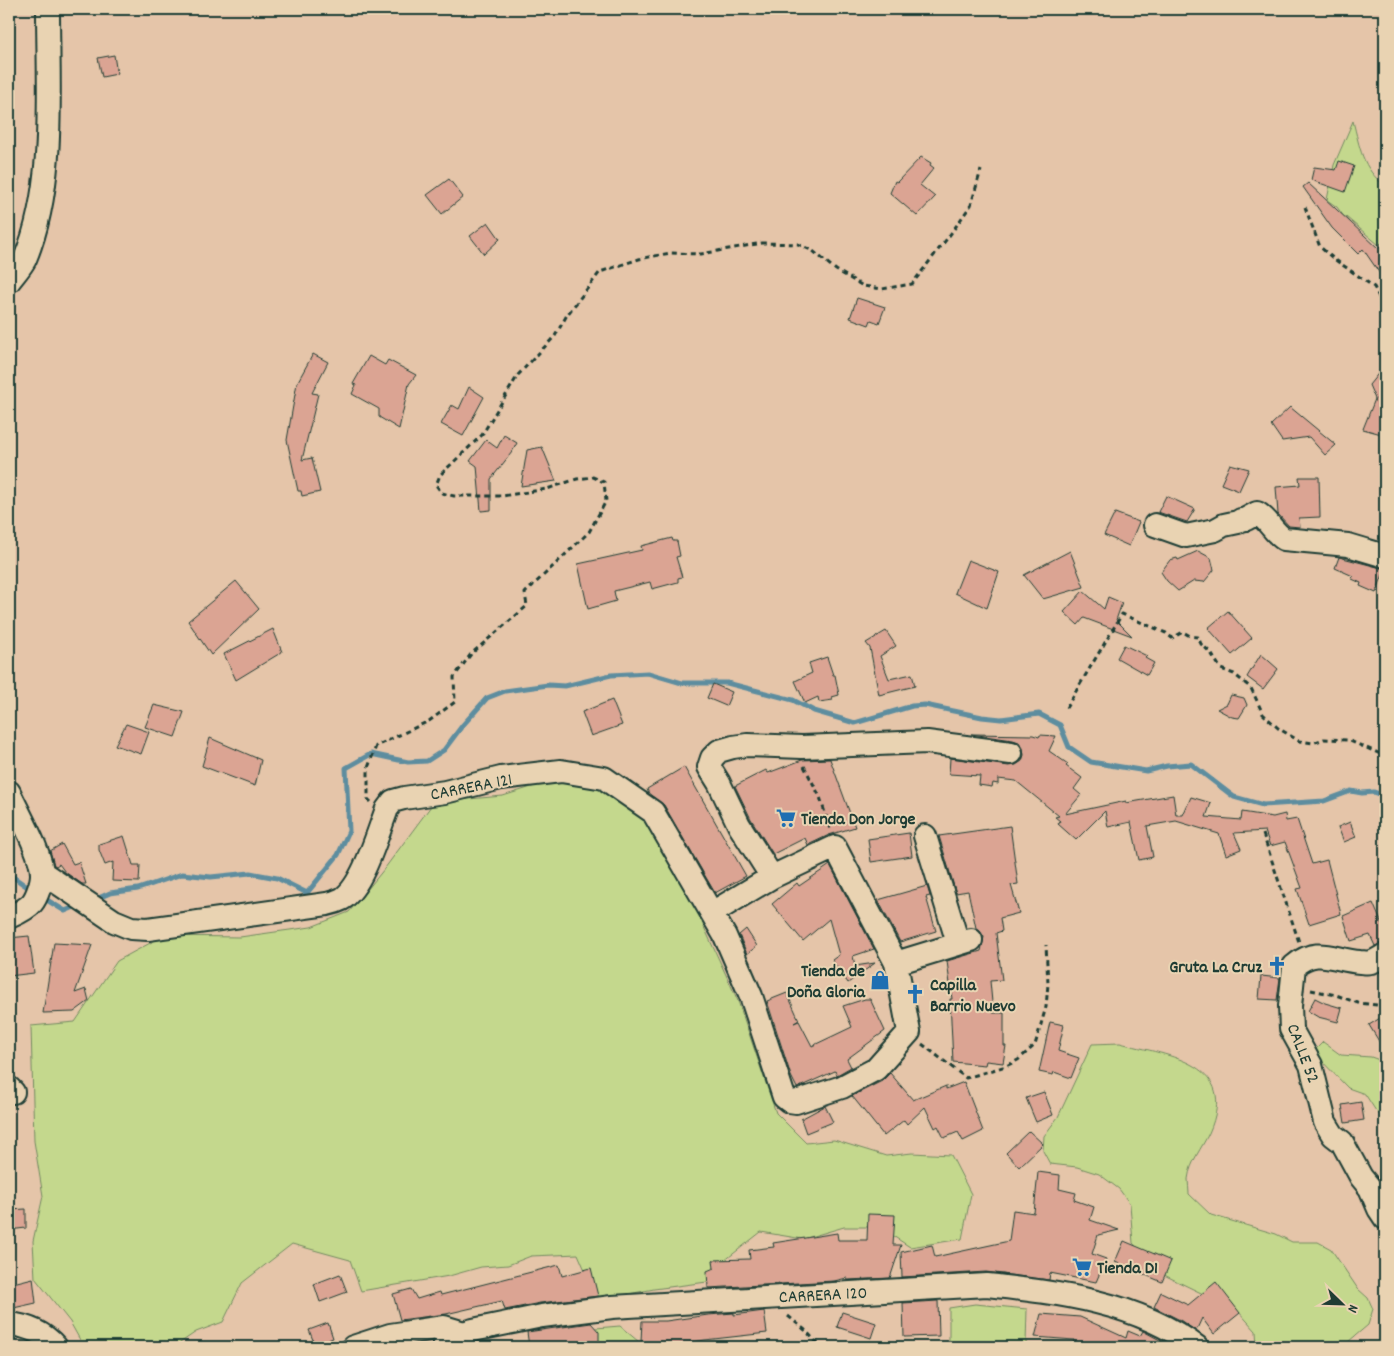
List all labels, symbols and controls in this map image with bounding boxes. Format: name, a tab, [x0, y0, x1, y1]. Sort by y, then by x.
street label: CARRERA 121	[428, 768, 515, 809]
supermarket icon: Tienda Don Jorge	[775, 807, 797, 829]
place label: Tienda Don Jorge	[801, 808, 916, 833]
church icon: Gruta La Cruz	[1266, 955, 1288, 977]
place label: Gruta La Cruz	[1169, 956, 1262, 981]
place label: Tienda de Doña Gloria	[787, 960, 866, 1006]
shop icon: Tienda de Doña Gloria	[869, 969, 891, 991]
place label: Capilla Barrio Nuevo	[930, 974, 1016, 1020]
church icon: Capilla Barrio Nuevo	[904, 983, 926, 1005]
street label: CALLE 52	[1279, 1020, 1324, 1087]
supermarket icon: Tienda D1	[1071, 1256, 1093, 1278]
place label: Tienda D1	[1097, 1257, 1158, 1282]
north arrow	[1316, 1278, 1366, 1328]
street label: CARRERA 120	[778, 1282, 868, 1311]
text: N	[1342, 1301, 1363, 1315]

